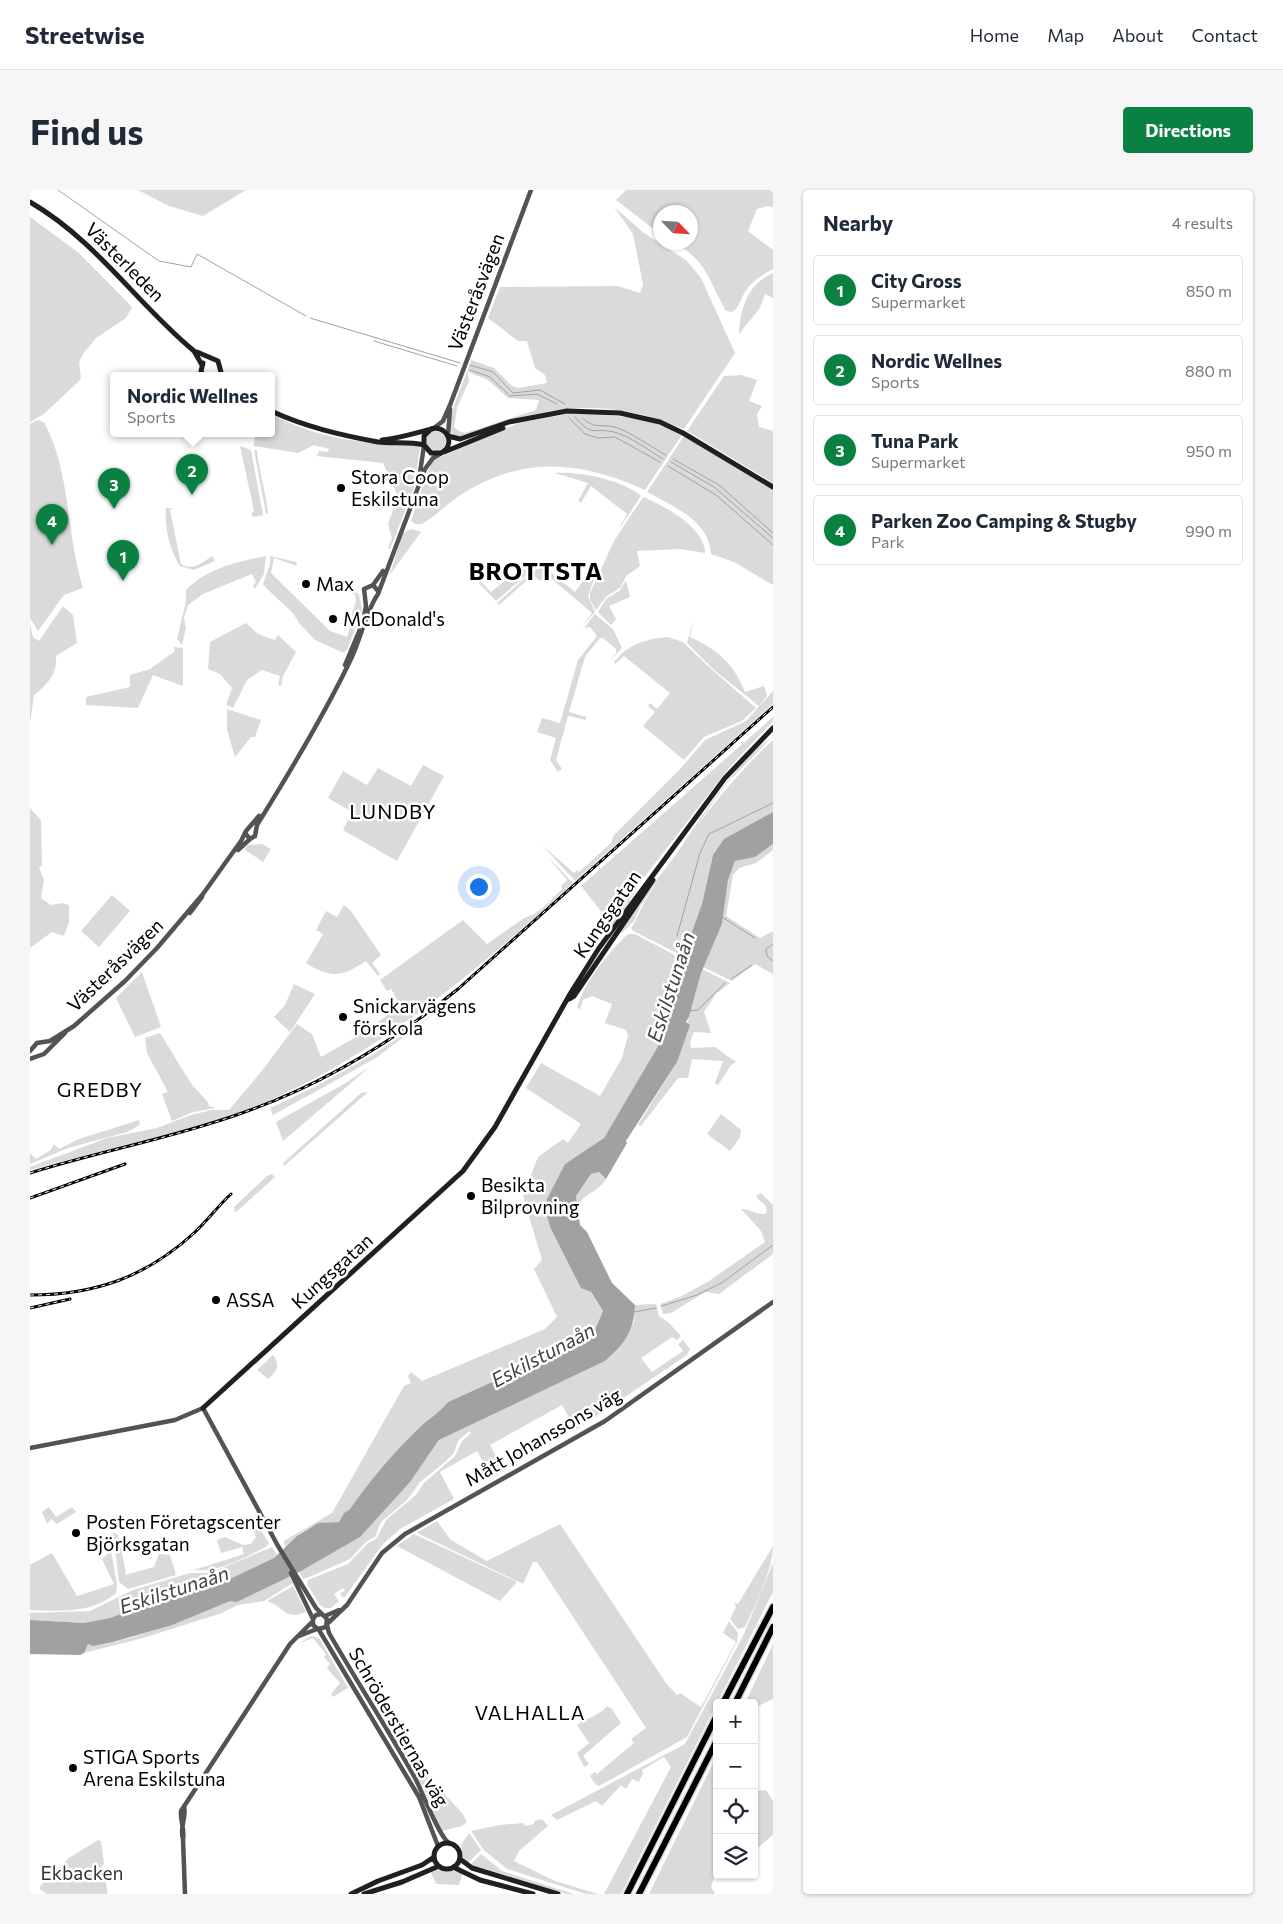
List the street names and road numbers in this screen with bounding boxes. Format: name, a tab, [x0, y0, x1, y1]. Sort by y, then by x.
street label: Västerleden	[81, 217, 170, 306]
street label: Västeråsvägen	[443, 230, 509, 354]
street label: Kungsgatan	[568, 865, 645, 962]
street label: Västeråsvägen	[62, 913, 167, 1016]
street label: Kungsgatan	[286, 1228, 377, 1313]
street label: Mått Johanssons väg	[460, 1382, 625, 1491]
street label: Schröderstiernas väg	[344, 1643, 454, 1810]

